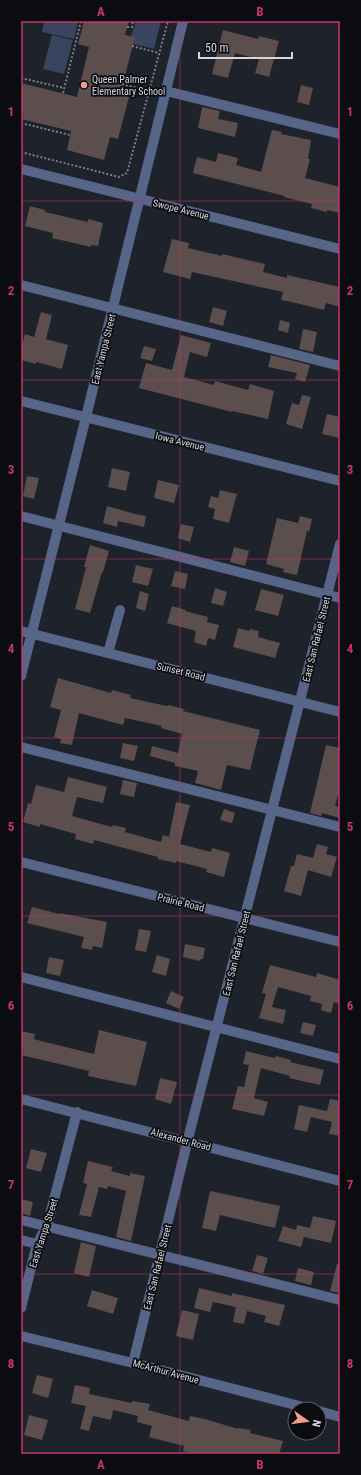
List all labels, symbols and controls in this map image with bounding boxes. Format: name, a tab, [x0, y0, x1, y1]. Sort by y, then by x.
text: A	[97, 4, 105, 19]
text: B	[256, 4, 264, 19]
scale bar	[199, 34, 292, 60]
text: 50 m	[205, 41, 229, 55]
place label: Queen Palmer Elementary School	[92, 74, 165, 97]
marker: Queen Palmer Elementary School	[79, 80, 89, 90]
text: 1	[8, 104, 14, 119]
text: 1	[347, 104, 353, 119]
street label: Swope Avenue	[152, 197, 210, 222]
text: 2	[8, 283, 15, 298]
text: 2	[347, 283, 354, 298]
street label: East Yampa Street	[89, 313, 118, 386]
street label: Iowa Avenue	[154, 430, 206, 453]
text: 3	[8, 462, 14, 477]
text: 3	[347, 462, 353, 477]
street label: East San Rafael Street	[301, 595, 332, 683]
text: 4	[8, 641, 15, 656]
text: 4	[347, 641, 354, 656]
street label: Sunset Road	[156, 660, 206, 683]
text: 5	[8, 819, 15, 834]
text: 5	[347, 819, 354, 834]
street label: Prairie Road	[156, 891, 205, 914]
street label: East San Rafael Street	[221, 909, 252, 997]
text: 6	[8, 998, 15, 1013]
text: 6	[347, 998, 354, 1013]
street label: Alexander Road	[150, 1126, 212, 1153]
text: 7	[8, 1177, 15, 1192]
text: 7	[347, 1177, 354, 1192]
street label: East Yampa Street	[27, 1197, 60, 1269]
street label: East San Rafael Street	[142, 1223, 173, 1311]
text: 8	[8, 1356, 14, 1371]
text: 8	[347, 1356, 353, 1371]
street label: McArthur Avenue	[132, 1357, 200, 1386]
north arrow	[287, 1401, 327, 1441]
text: N	[309, 1418, 323, 1428]
text: A	[97, 1457, 105, 1472]
text: B	[256, 1457, 264, 1472]

